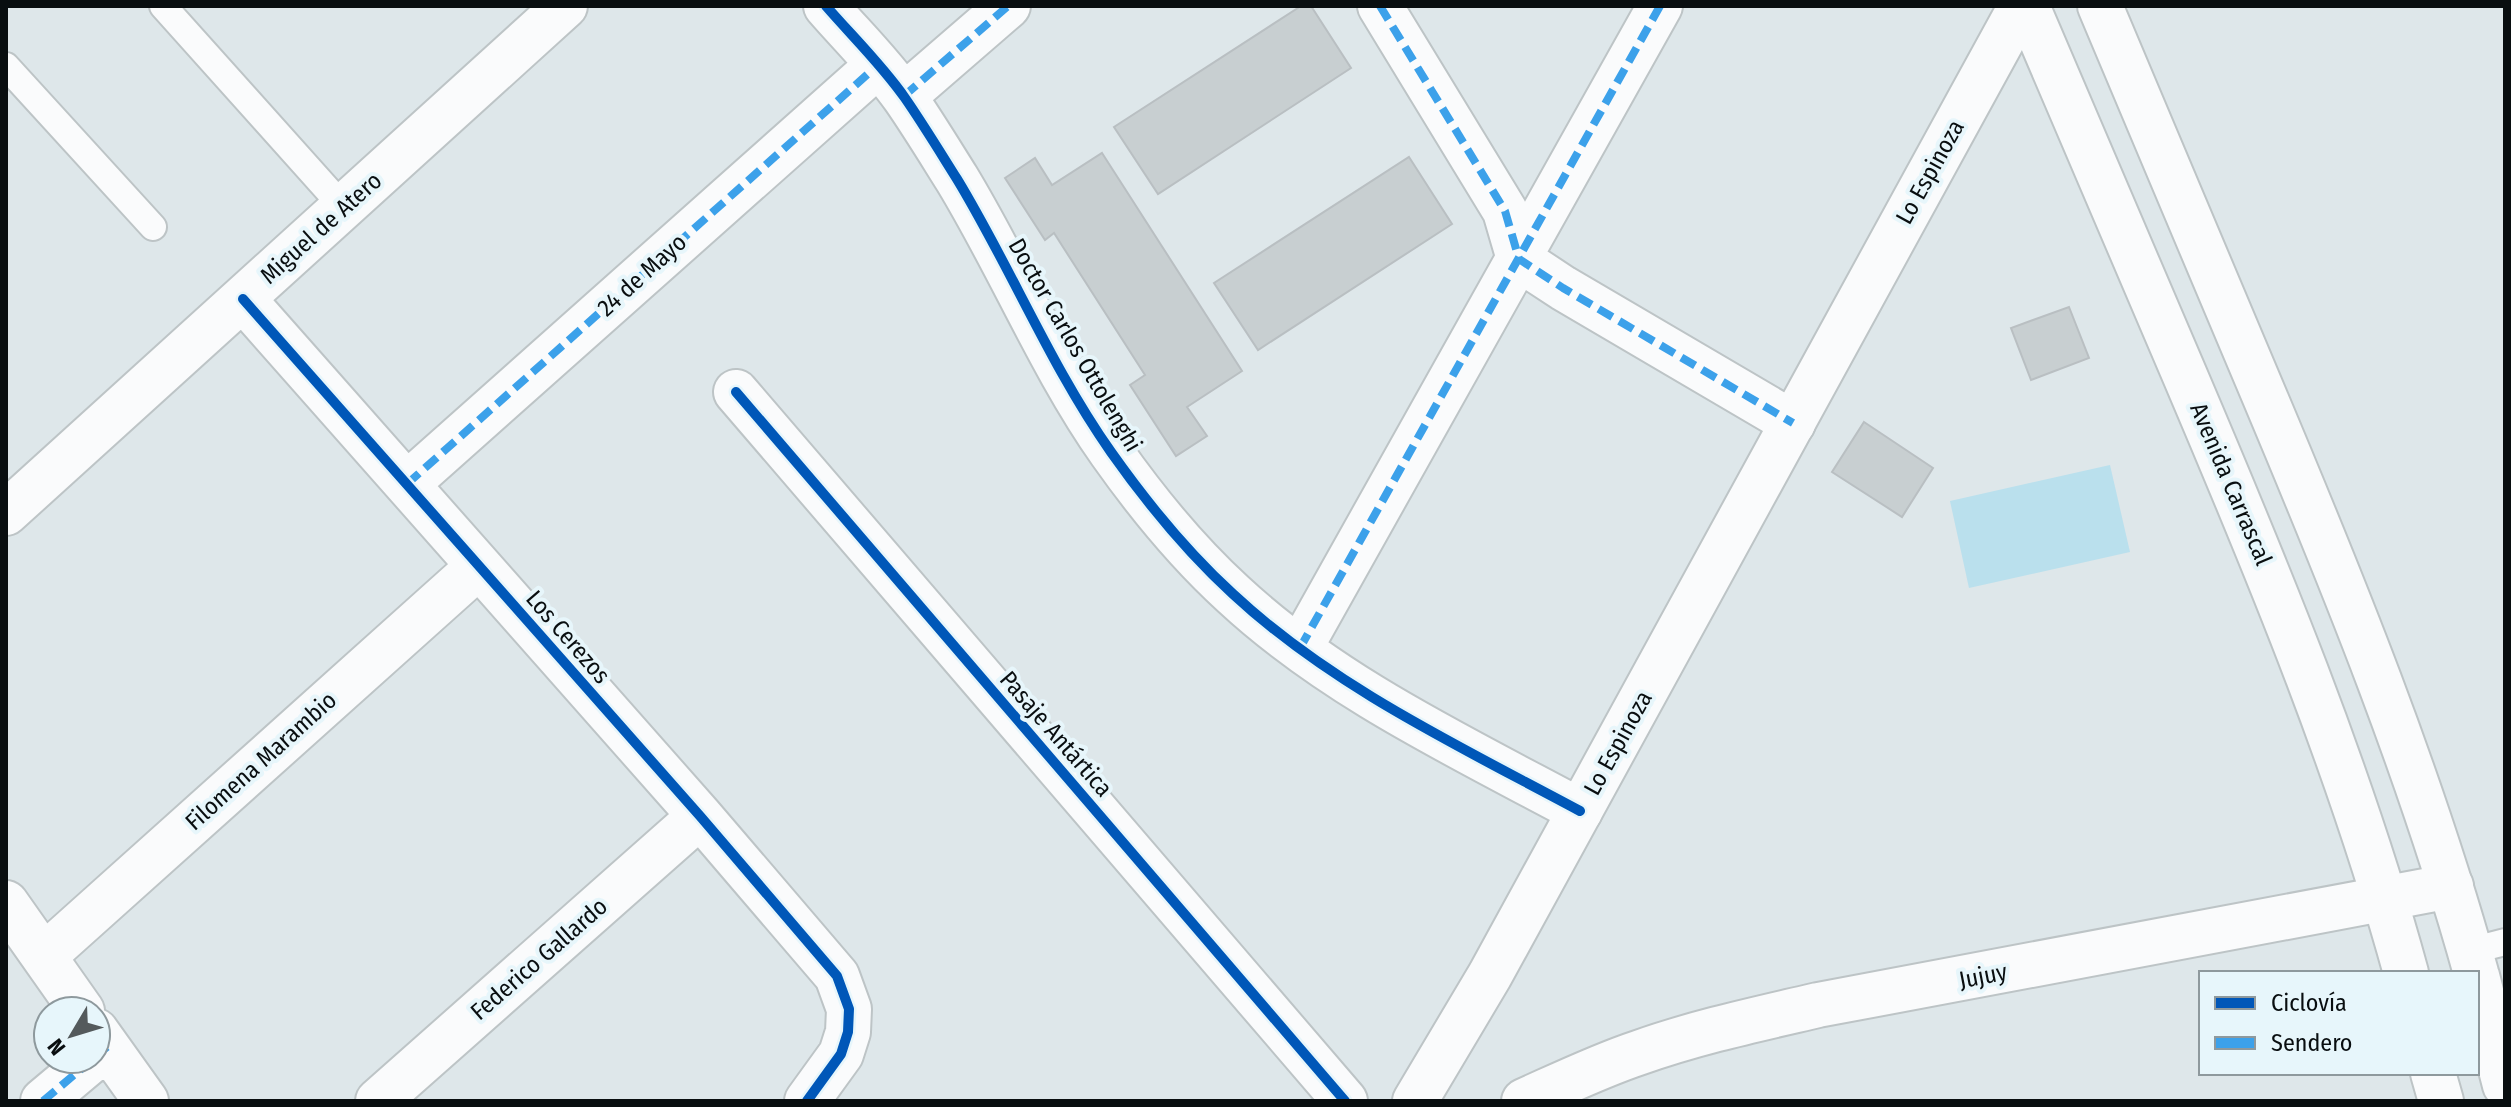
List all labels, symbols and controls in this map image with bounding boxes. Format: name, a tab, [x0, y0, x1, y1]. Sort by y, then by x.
street label: Lo Espinoza	[1890, 115, 1970, 229]
street label: Miguel de Atero	[255, 166, 387, 290]
street label: 24 de Mayo	[592, 228, 692, 322]
street label: Doctor Carlos Ottolenghi	[1002, 233, 1148, 457]
street label: Avenida Carrascal	[2184, 399, 2278, 569]
street label: Los Cerezos	[520, 585, 616, 689]
street label: Pasaje Antártica	[994, 666, 1118, 802]
street label: Filomena Marambio	[180, 686, 342, 836]
street label: Lo Espinoza	[1578, 686, 1658, 800]
street label: Federico Gallardo	[465, 892, 613, 1026]
street label: Jujuy	[1957, 958, 2010, 994]
legend	[2199, 971, 2479, 1075]
text: Ciclovía	[2271, 989, 2347, 1017]
north arrow	[32, 995, 112, 1075]
text: Sendero	[2271, 1029, 2352, 1057]
text: N	[42, 1033, 71, 1061]

